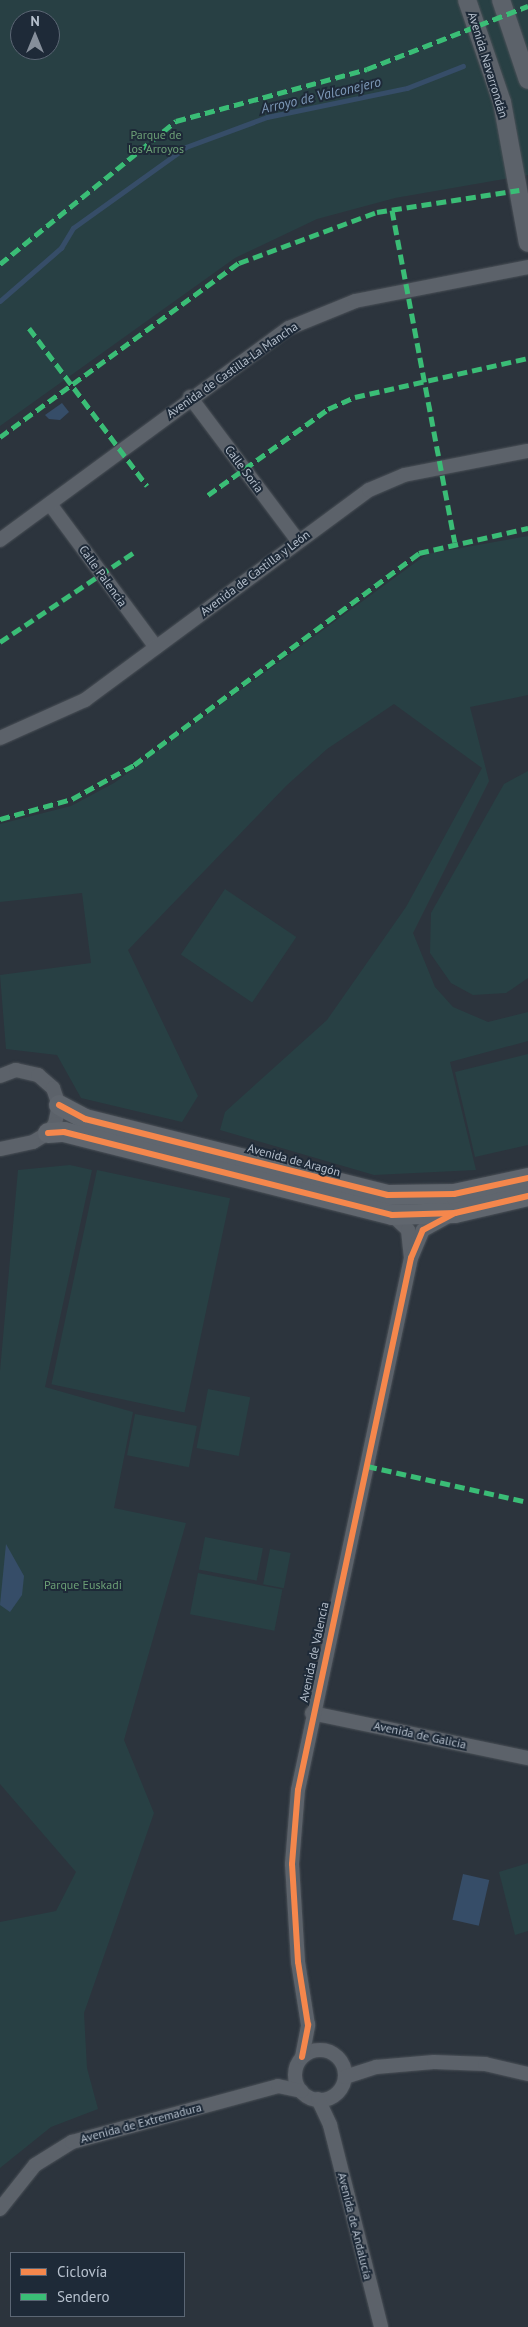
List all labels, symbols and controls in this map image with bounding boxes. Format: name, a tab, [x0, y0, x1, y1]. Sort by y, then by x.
north arrow	[10, 10, 60, 60]
street label: Avenida Navarrondán	[465, 10, 511, 120]
text: N	[30, 12, 40, 30]
water label: Arroyo de Valconejero	[259, 73, 383, 117]
park label: Parque de los Arroyos	[128, 128, 184, 156]
street label: Avenida de Castilla-La Mancha	[164, 319, 300, 421]
street label: Calle Soria	[222, 443, 266, 495]
street label: Avenida de Castilla y León	[197, 527, 313, 619]
street label: Calle Palencia	[76, 543, 130, 609]
street label: Avenida de Aragón	[246, 1141, 342, 1179]
park label: Parque Euskadi	[44, 1578, 122, 1592]
street label: Avenida de Valencia	[296, 1600, 332, 1704]
street label: Avenida de Galicia	[372, 1718, 468, 1752]
street label: Avenida de Extremadura	[79, 2100, 203, 2146]
street label: Avenida de Andalucía	[335, 2171, 375, 2281]
legend	[10, 2252, 185, 2317]
text: Ciclovía	[57, 2262, 107, 2281]
text: Sendero	[57, 2287, 110, 2306]

